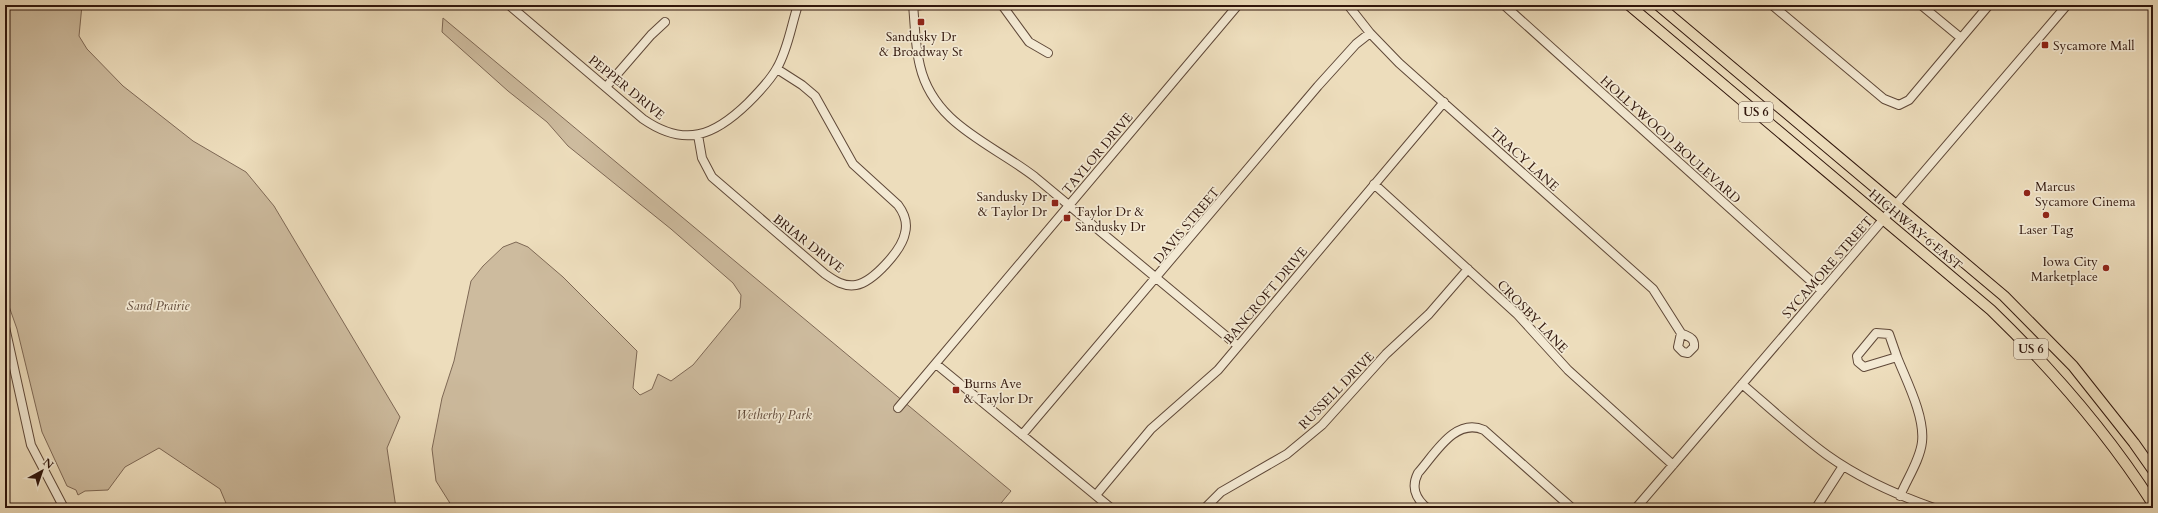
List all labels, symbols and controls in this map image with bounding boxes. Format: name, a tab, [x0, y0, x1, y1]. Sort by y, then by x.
marker: Sandusky Dr & Broadway St	[916, 17, 926, 27]
place label: Sandusky Dr & Broadway St	[879, 28, 963, 61]
place label: Sycamore Mall	[2053, 37, 2135, 55]
marker: Sycamore Mall	[2040, 40, 2050, 50]
street label: PEPPER DRIVE	[584, 51, 668, 124]
street label: HOLLYWOOD BOULEVARD	[1596, 72, 1744, 208]
road number: US 6	[1739, 102, 1773, 122]
street label: TAYLOR DRIVE	[1058, 109, 1137, 198]
street label: TRACY LANE	[1486, 124, 1563, 196]
place label: Marcus Sycamore Cinema	[2035, 178, 2136, 211]
street label: DAVIS STREET	[1150, 183, 1224, 268]
street label: HIGHWAY 6 EAST	[1865, 185, 1966, 274]
place label: Sandusky Dr & Taylor Dr	[976, 188, 1047, 221]
marker: Marcus Sycamore Cinema	[2022, 188, 2032, 198]
marker: Sandusky Dr & Taylor Dr	[1050, 198, 1060, 208]
place label: Taylor Dr & Sandusky Dr	[1075, 203, 1146, 236]
street label: BRIAR DRIVE	[769, 210, 848, 277]
marker: Laser Tag	[2041, 210, 2051, 220]
street label: SYCAMORE STREET	[1778, 212, 1878, 323]
marker: Taylor Dr & Sandusky Dr	[1062, 213, 1072, 223]
place label: Laser Tag	[2019, 221, 2074, 239]
street label: BANCROFT DRIVE	[1220, 243, 1312, 348]
place label: Iowa City Marketplace	[2031, 253, 2098, 286]
marker: Iowa City Marketplace	[2101, 263, 2111, 273]
street label: CROSBY LANE	[1493, 276, 1572, 357]
park label: Sand Prairie	[127, 297, 190, 315]
road number: US 6	[2014, 339, 2048, 359]
street label: RUSSELL DRIVE	[1295, 348, 1378, 433]
place label: Burns Ave & Taylor Dr	[964, 375, 1033, 408]
marker: Burns Ave & Taylor Dr	[951, 385, 961, 395]
park label: Wetherby Park	[736, 406, 812, 424]
north arrow	[22, 451, 62, 491]
text: N	[40, 455, 57, 473]

